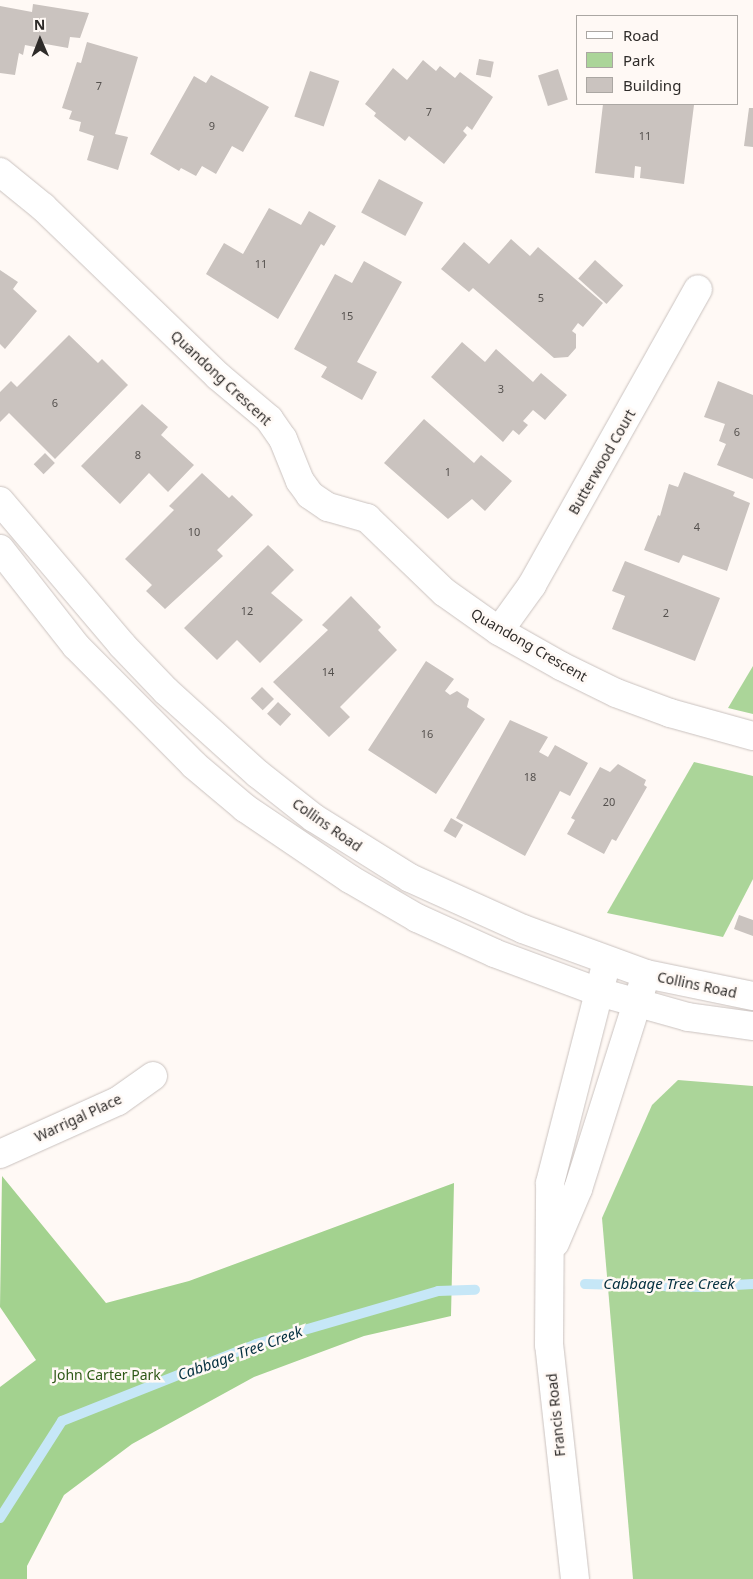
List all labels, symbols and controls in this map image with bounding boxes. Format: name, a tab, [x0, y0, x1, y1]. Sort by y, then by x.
north arrow	[15, 15, 65, 65]
text: N	[34, 15, 46, 34]
legend	[576, 15, 738, 105]
text: Road	[623, 25, 659, 45]
text: Park	[623, 50, 655, 70]
text: Building	[623, 75, 681, 95]
house number: 7	[96, 79, 102, 93]
house number: 7	[426, 105, 432, 119]
house number: 9	[209, 119, 215, 133]
house number: 11	[639, 129, 651, 143]
house number: 11	[255, 257, 267, 271]
house number: 5	[538, 291, 544, 305]
house number: 15	[341, 309, 353, 323]
street label: Quandong Crescent	[167, 327, 275, 429]
house number: 3	[498, 382, 504, 396]
house number: 6	[52, 396, 58, 410]
street label: Butterwood Court	[565, 406, 639, 518]
house number: 6	[734, 425, 740, 439]
house number: 8	[135, 448, 141, 462]
house number: 1	[445, 465, 451, 479]
house number: 4	[694, 520, 700, 534]
house number: 10	[188, 525, 200, 539]
house number: 12	[241, 604, 253, 618]
street label: Quandong Crescent	[468, 605, 590, 685]
house number: 2	[663, 606, 669, 620]
house number: 14	[322, 665, 334, 679]
house number: 16	[421, 727, 433, 741]
house number: 18	[524, 770, 536, 784]
street label: Collins Road	[289, 795, 365, 855]
house number: 20	[603, 795, 615, 809]
street label: Collins Road	[656, 968, 738, 1002]
street label: Warrigal Place	[32, 1091, 124, 1145]
water label: Cabbage Tree Creek	[603, 1275, 735, 1293]
water label: Cabbage Tree Creek	[175, 1322, 305, 1384]
park label: John Carter Park	[53, 1367, 161, 1383]
street label: Francis Road	[543, 1373, 569, 1457]

